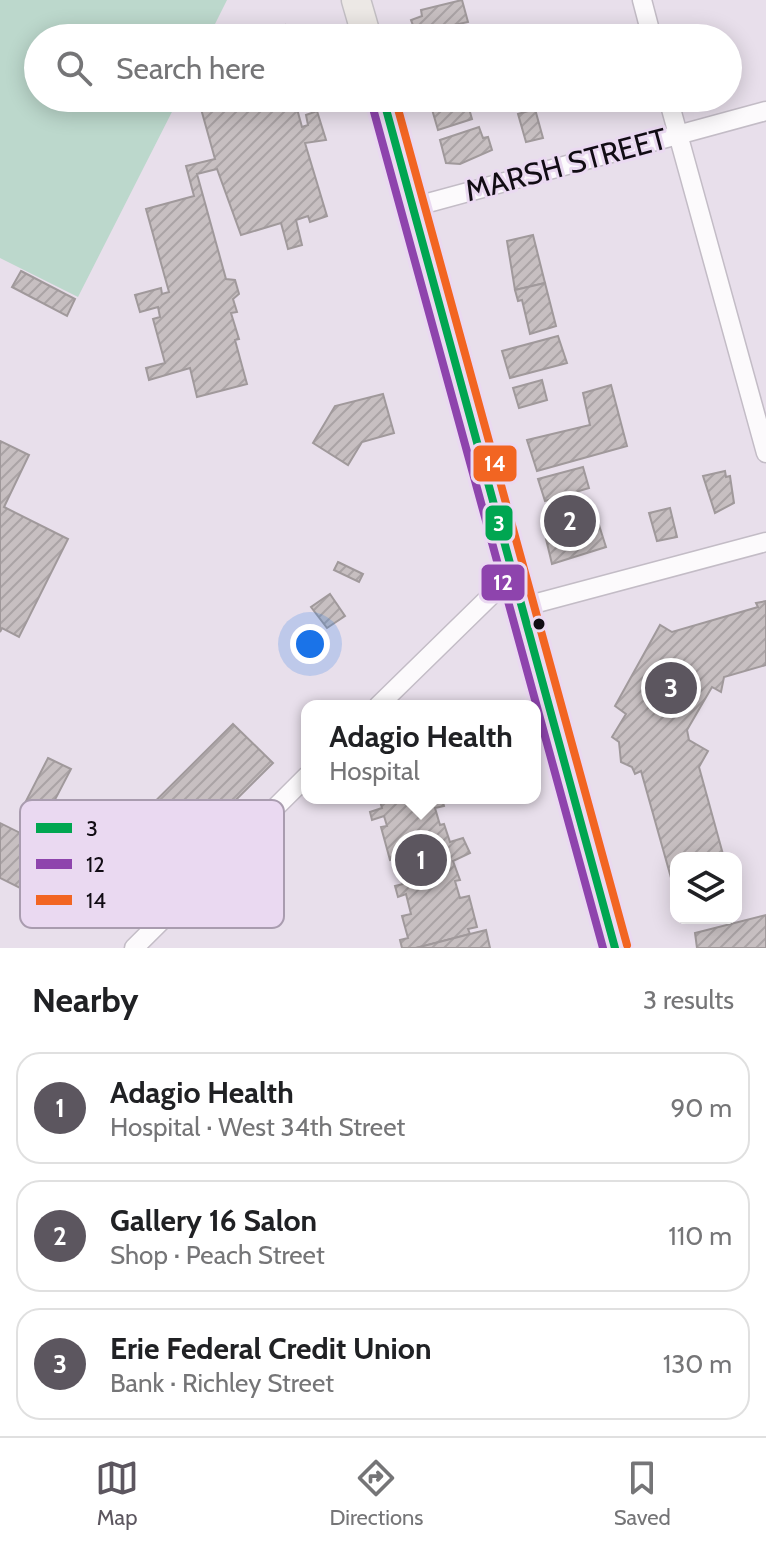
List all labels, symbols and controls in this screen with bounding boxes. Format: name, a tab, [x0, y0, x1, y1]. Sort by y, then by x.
search box	[24, 24, 742, 112]
icon: search	[52, 46, 96, 90]
text: Search here	[116, 50, 265, 87]
street label: MARSH STREET	[461, 120, 671, 209]
line badge: 14	[472, 444, 518, 483]
text: 14	[484, 450, 506, 477]
pin: 2	[544, 491, 596, 551]
line badge: 3	[484, 504, 514, 542]
text: 3	[493, 510, 505, 537]
line badge: 12	[480, 563, 526, 602]
text: 12	[493, 569, 513, 596]
unlabelled marker	[531, 616, 547, 632]
your location	[290, 624, 330, 664]
pin: 3	[645, 658, 697, 718]
popup	[301, 700, 541, 804]
text: Adagio Health	[329, 718, 513, 755]
text: Hospital	[329, 755, 420, 787]
legend	[20, 800, 284, 928]
text: 3	[86, 815, 98, 842]
pin: 1	[395, 830, 447, 890]
text: 12	[86, 851, 105, 878]
map controls	[670, 852, 742, 924]
button: layers	[670, 852, 742, 924]
text: 14	[86, 887, 106, 914]
text: Nearby	[32, 979, 139, 1021]
text: 3 results	[643, 984, 734, 1016]
text: Adagio Health	[110, 1074, 294, 1111]
text: 1	[55, 1092, 65, 1124]
text: 90 m	[670, 1092, 732, 1124]
text: Hospital · West 34th Street	[110, 1111, 405, 1143]
text: Gallery 16 Salon	[110, 1202, 317, 1239]
text: 2	[53, 1220, 67, 1252]
text: 110 m	[668, 1220, 732, 1252]
text: Shop · Peach Street	[110, 1239, 325, 1271]
text: Erie Federal Credit Union	[110, 1330, 431, 1367]
text: 3	[53, 1348, 67, 1380]
text: 130 m	[663, 1348, 732, 1380]
text: Bank · Richley Street	[110, 1367, 334, 1399]
tab: Map	[95, 1456, 139, 1531]
tab: Directions	[329, 1456, 423, 1531]
tab: Saved	[614, 1456, 671, 1531]

